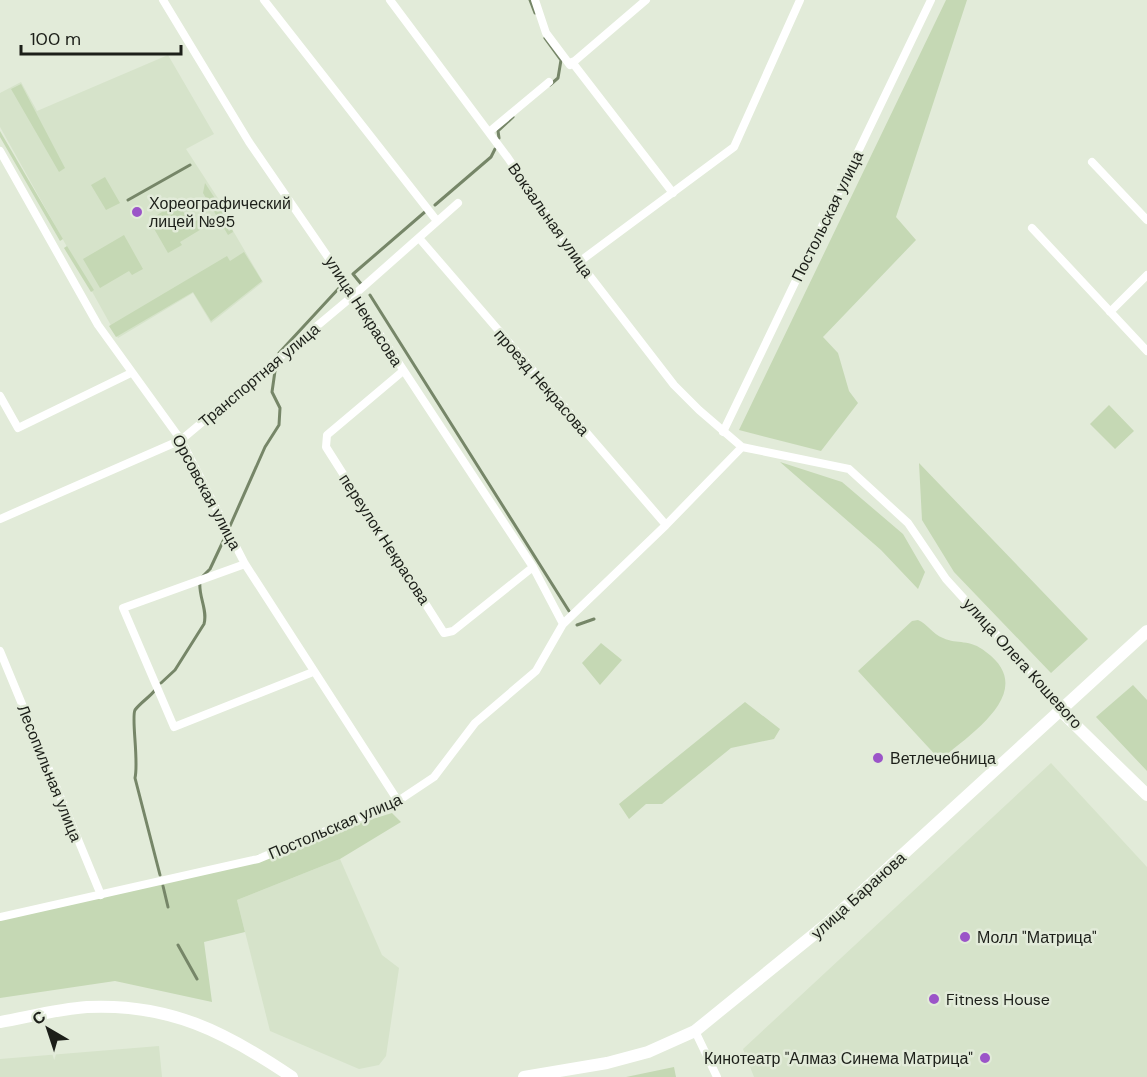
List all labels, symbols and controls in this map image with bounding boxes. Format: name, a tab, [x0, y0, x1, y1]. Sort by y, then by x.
scale bar	[21, 18, 182, 56]
text: 100 m	[30, 27, 81, 51]
street label: Постольская улица	[787, 147, 868, 285]
street label: Вокзальная улица	[503, 159, 598, 282]
place label: Хореографический лицей №95	[149, 193, 291, 232]
marker: Хореографический лицей №95	[130, 205, 144, 219]
street label: улица Некрасова	[320, 252, 407, 371]
street label: Транспортная улица	[195, 319, 324, 432]
street label: проезд Некрасова	[489, 324, 594, 440]
street label: Орсовская улица	[167, 431, 246, 554]
street label: переулок Некрасова	[334, 470, 435, 609]
street label: улица Олега Кошевого	[958, 594, 1087, 733]
street label: Лесопильная улица	[12, 701, 87, 845]
place label: Ветлечебница	[890, 748, 996, 769]
marker: Ветлечебница	[871, 751, 885, 765]
street label: Постольская улица	[265, 789, 405, 864]
street label: улица Баранова	[807, 847, 910, 943]
place label: Молл "Матрица"	[977, 927, 1097, 948]
marker: Молл "Матрица"	[958, 930, 972, 944]
place label: Fitness House	[946, 989, 1050, 1010]
marker: Fitness House	[927, 992, 941, 1006]
north arrow	[18, 999, 78, 1059]
text: С	[28, 1006, 50, 1030]
place label: Кинотеатр "Алмаз Синема Матрица"	[704, 1048, 973, 1069]
marker: Кинотеатр "Алмаз Синема Матрица"	[978, 1051, 992, 1065]

